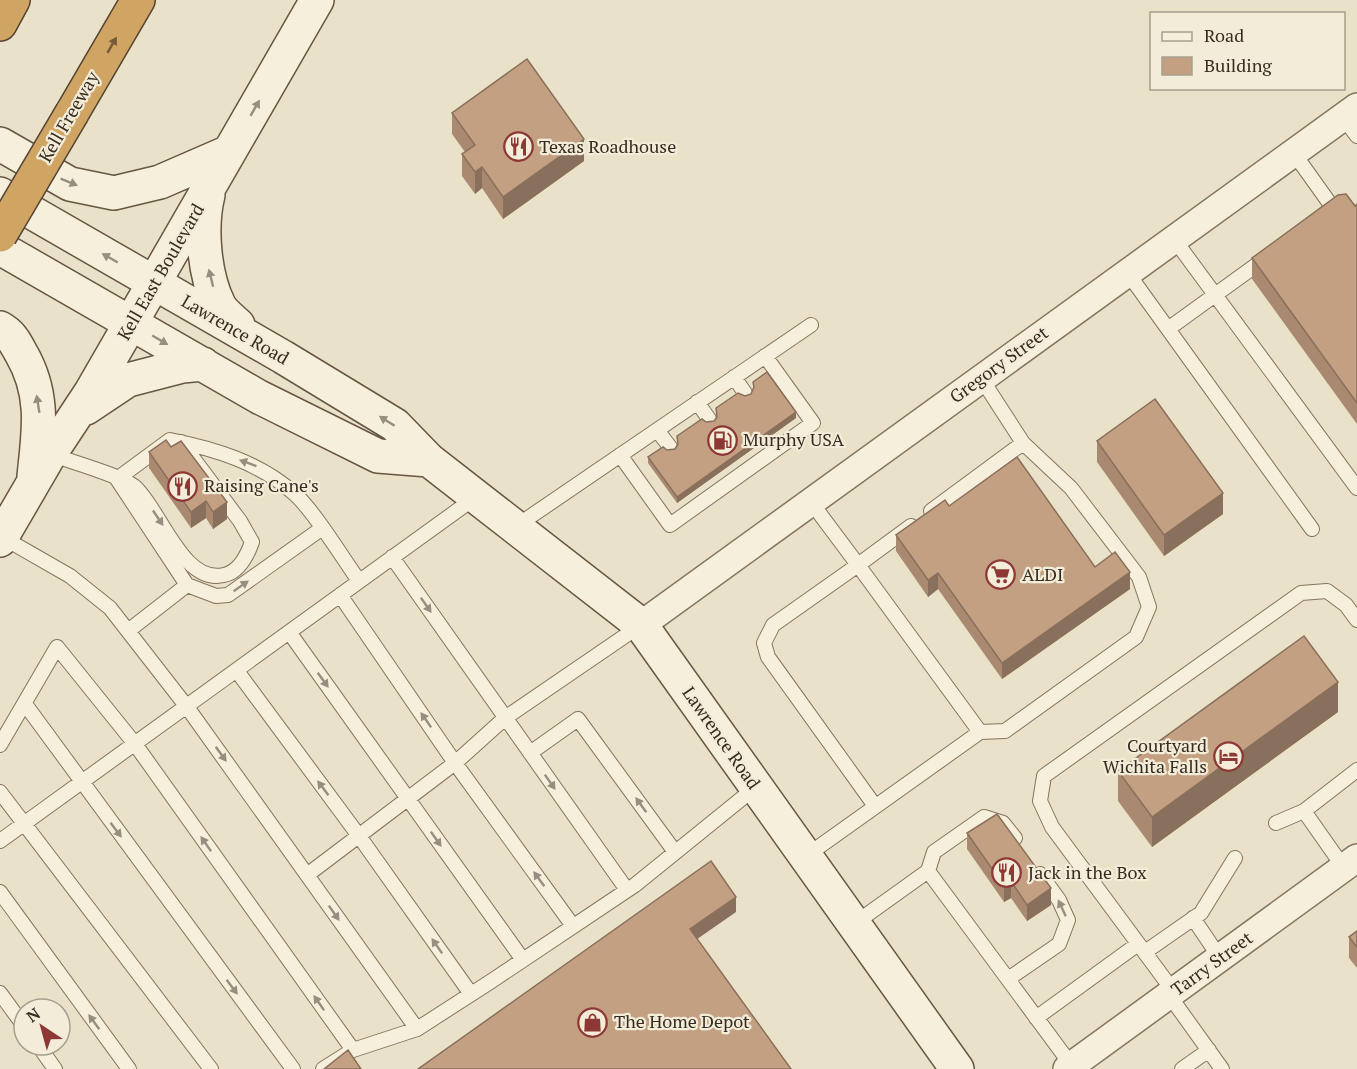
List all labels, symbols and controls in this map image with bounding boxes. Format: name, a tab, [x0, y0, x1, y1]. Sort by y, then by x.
legend	[1150, 12, 1345, 90]
text: Road	[1204, 23, 1244, 47]
one-way arrow	[106, 37, 117, 53]
text: Building	[1204, 53, 1272, 77]
street label: Kell Freeway	[32, 66, 104, 166]
one-way arrow	[250, 99, 260, 116]
restaurant icon: Texas Roadhouse	[502, 131, 534, 163]
place label: Texas Roadhouse	[539, 134, 676, 158]
one-way arrow	[61, 177, 79, 187]
street label: Kell East Boulevard	[111, 199, 209, 344]
one-way arrow	[102, 253, 119, 263]
one-way arrow	[205, 269, 215, 287]
street label: Lawrence Road	[177, 289, 294, 370]
street label: Gregory Street	[944, 320, 1053, 408]
one-way arrow	[152, 335, 169, 345]
one-way arrow	[34, 395, 43, 414]
one-way arrow	[379, 415, 395, 426]
fuel station icon: Murphy USA	[706, 424, 738, 456]
place label: Murphy USA	[743, 427, 845, 451]
one-way arrow	[239, 457, 257, 467]
restaurant icon: Raising Cane's	[167, 470, 199, 502]
place label: Raising Cane's	[204, 473, 319, 497]
one-way arrow	[152, 510, 164, 526]
supermarket icon: ALDI	[985, 559, 1017, 591]
place label: ALDI	[1022, 562, 1063, 586]
one-way arrow	[233, 581, 249, 592]
one-way arrow	[420, 597, 432, 613]
one-way arrow	[317, 671, 329, 687]
street label: Lawrence Road	[677, 681, 766, 794]
one-way arrow	[420, 712, 432, 728]
place label: Courtyard Wichita Falls	[1103, 733, 1207, 778]
hotel icon: Courtyard Wichita Falls	[1212, 740, 1244, 772]
one-way arrow	[215, 746, 227, 762]
one-way arrow	[544, 773, 556, 789]
one-way arrow	[318, 780, 330, 795]
one-way arrow	[635, 797, 647, 812]
one-way arrow	[109, 823, 121, 838]
one-way arrow	[430, 830, 442, 846]
one-way arrow	[200, 836, 212, 852]
restaurant icon: Jack in the Box	[991, 857, 1023, 889]
place label: Jack in the Box	[1028, 860, 1147, 884]
one-way arrow	[533, 871, 545, 887]
one-way arrow	[1058, 900, 1067, 917]
one-way arrow	[328, 905, 340, 921]
street label: Tarry Street	[1166, 925, 1257, 1001]
one-way arrow	[431, 939, 443, 955]
one-way arrow	[226, 978, 238, 994]
one-way arrow	[313, 995, 325, 1011]
north arrow	[12, 997, 72, 1057]
text: N	[22, 1002, 45, 1027]
shop icon: The Home Depot	[577, 1006, 609, 1038]
place label: The Home Depot	[614, 1009, 750, 1033]
one-way arrow	[88, 1014, 100, 1030]

